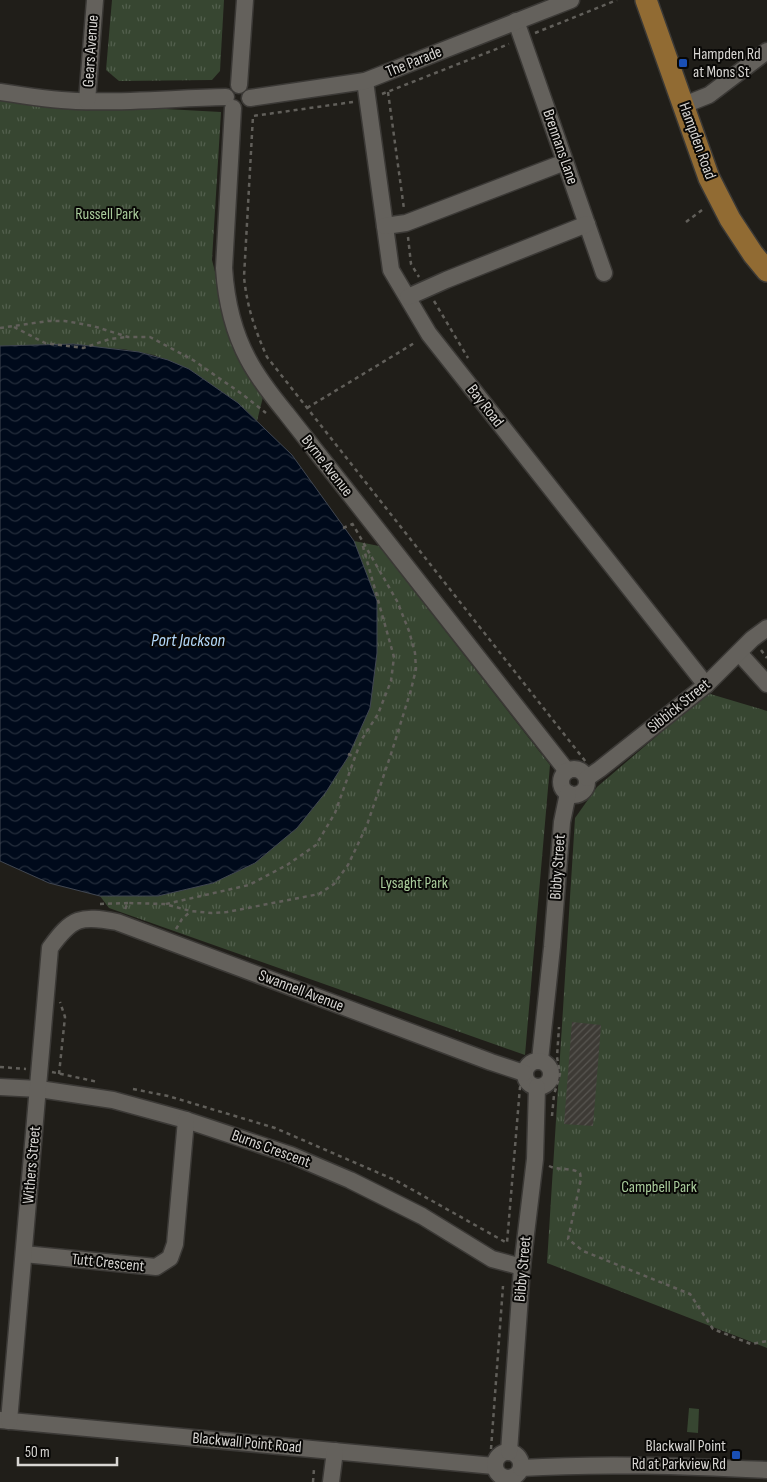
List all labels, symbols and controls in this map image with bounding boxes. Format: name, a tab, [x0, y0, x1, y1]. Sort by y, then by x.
street label: Gears Avenue	[79, 14, 103, 88]
street label: The Parade	[383, 42, 445, 82]
place label: Hampden Rd at Mons St	[693, 45, 761, 82]
marker: Hampden Rd at Mons St	[677, 57, 689, 69]
street label: Hampden Road	[674, 100, 720, 182]
street label: Brennans Lane	[538, 107, 582, 187]
park label: Russell Park	[75, 205, 139, 224]
street label: Bay Road	[463, 381, 507, 431]
street label: Byrne Avenue	[297, 431, 357, 501]
water label: Port Jackson	[151, 630, 225, 651]
street label: Sibbick Street	[644, 675, 714, 737]
street label: Bibby Street	[546, 833, 570, 900]
park label: Lysaght Park	[380, 874, 448, 893]
street label: Swannell Avenue	[256, 966, 346, 1016]
street label: Withers Street	[19, 1125, 45, 1205]
street label: Burns Crescent	[229, 1126, 313, 1172]
park label: Campbell Park	[621, 1178, 697, 1197]
street label: Bibby Street	[511, 1235, 535, 1303]
street label: Tutt Crescent	[71, 1250, 145, 1276]
street label: Blackwall Point Road	[192, 1429, 302, 1457]
scale bar	[18, 1434, 116, 1466]
place label: Blackwall Point Rd at Parkview Rd	[632, 1437, 726, 1474]
text: 50 m	[25, 1443, 50, 1462]
marker: Blackwall Point Rd at Parkview Rd	[730, 1449, 742, 1461]

